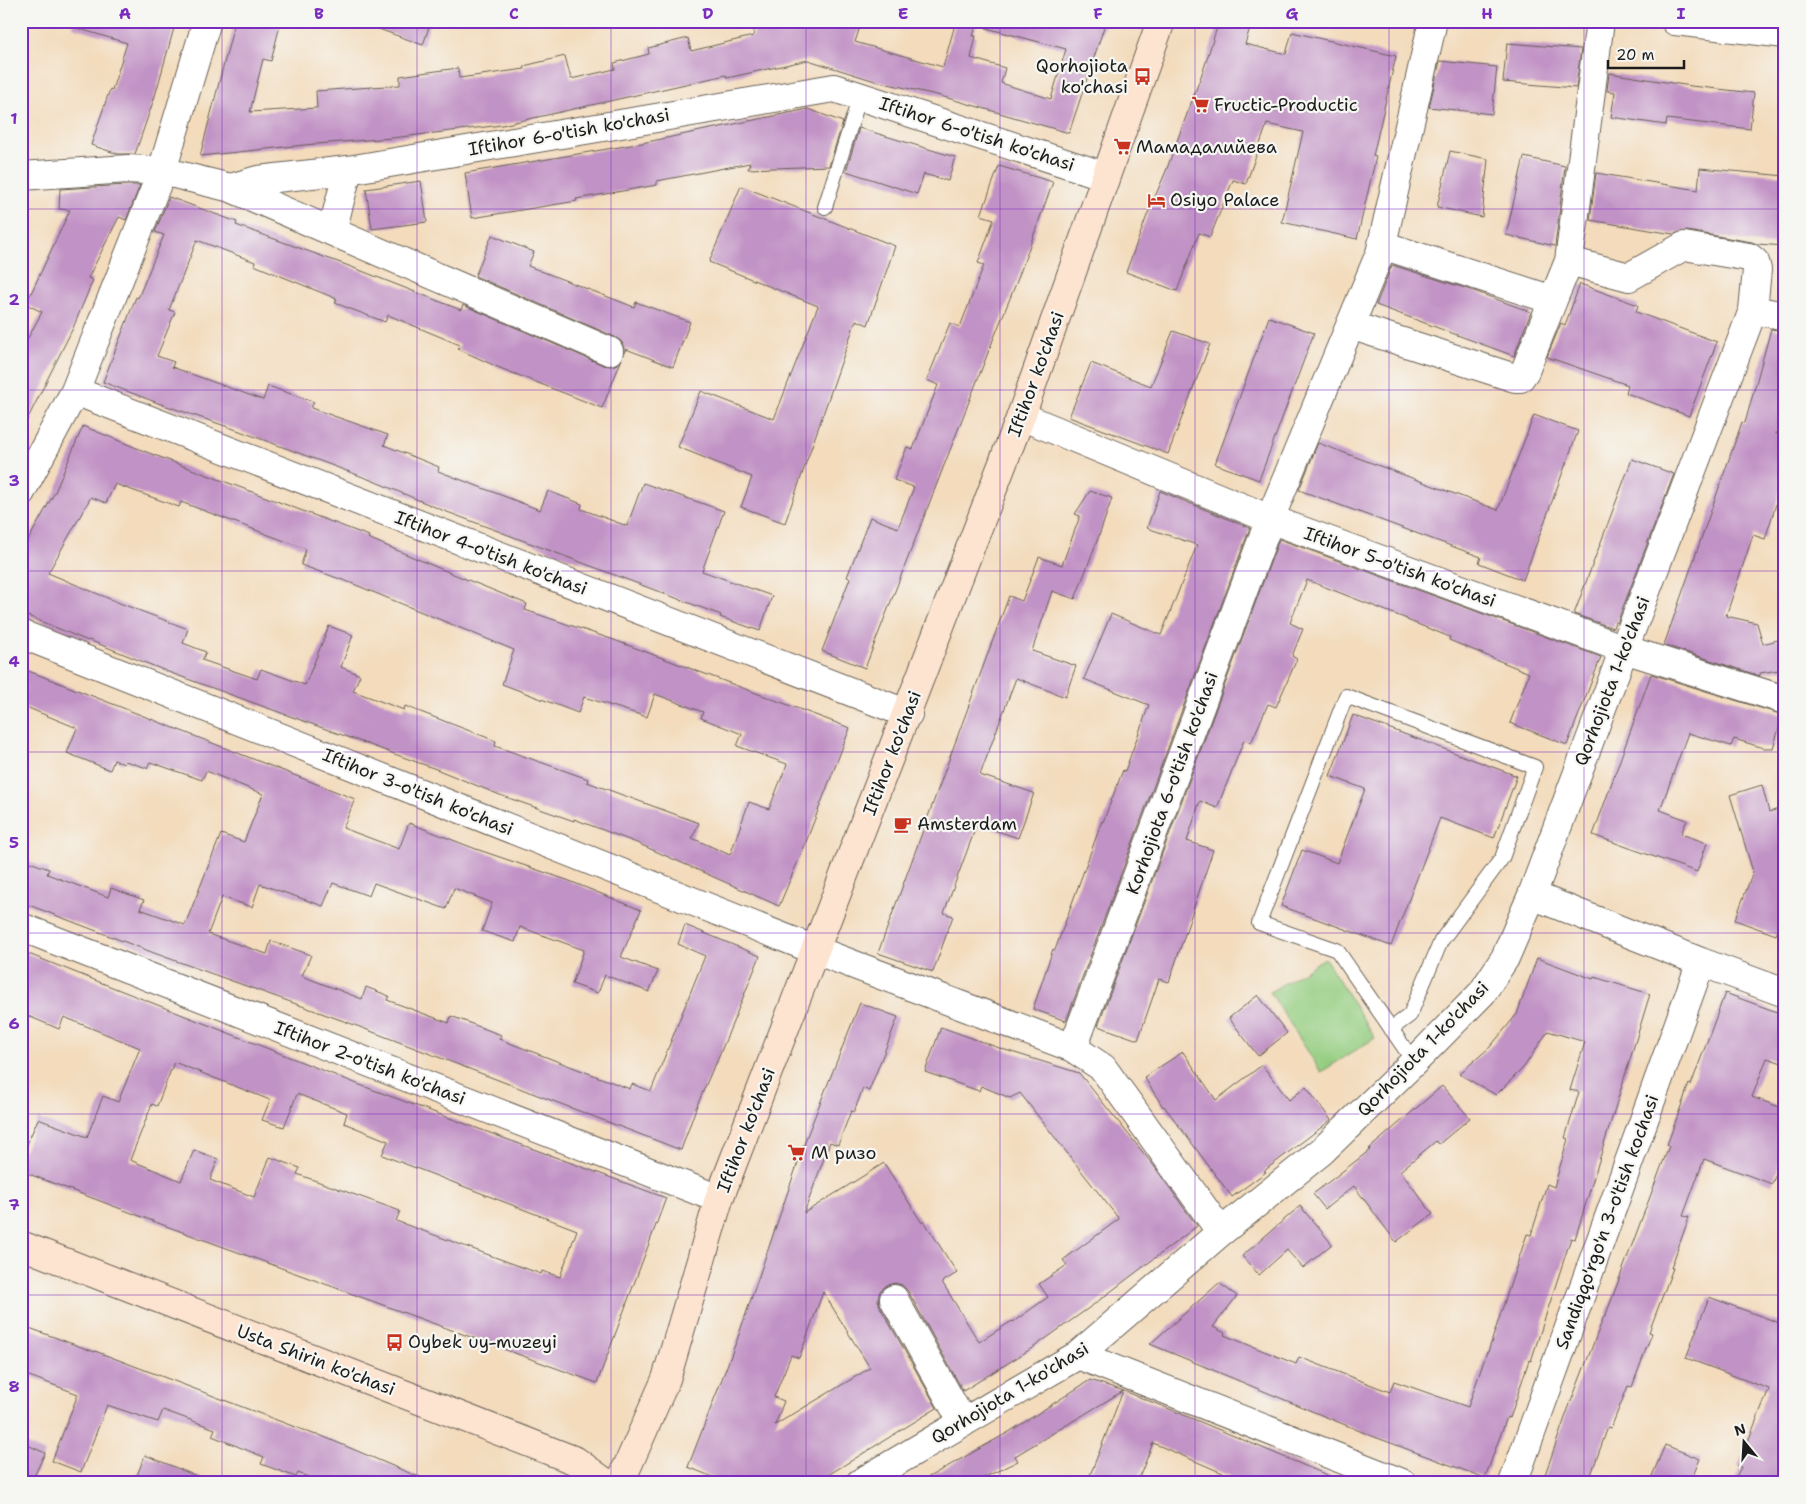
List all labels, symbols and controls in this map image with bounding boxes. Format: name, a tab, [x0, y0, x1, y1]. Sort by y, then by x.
text: A	[119, 3, 131, 24]
text: B	[314, 3, 324, 24]
text: C	[509, 3, 519, 24]
text: D	[702, 3, 714, 24]
text: E	[898, 3, 908, 24]
text: F	[1093, 3, 1103, 24]
text: G	[1286, 3, 1299, 24]
text: H	[1481, 3, 1493, 24]
text: I	[1677, 3, 1686, 24]
scale bar	[1608, 38, 1685, 70]
text: 20 m	[1616, 45, 1655, 65]
place label: Qorhojiota ko'chasi	[1036, 54, 1128, 99]
bus stop icon: Qorhojiota ko'chasi	[1132, 66, 1152, 86]
street label: Iftihor 6-o'tish ko'chasi	[876, 91, 1078, 177]
place label: Fructic-Productic	[1214, 93, 1358, 117]
supermarket icon: Fructic-Productic	[1190, 95, 1210, 115]
street label: Iftihor 6-o'tish ko'chasi	[466, 102, 672, 162]
text: 1	[10, 108, 18, 129]
place label: Мамадалийева	[1136, 135, 1277, 159]
supermarket icon: Мамадалийева	[1112, 137, 1132, 157]
place label: Osiyo Palace	[1170, 188, 1280, 212]
hotel icon: Osiyo Palace	[1146, 190, 1166, 210]
text: 2	[8, 289, 20, 310]
street label: Iftihor ko'chasi	[1002, 308, 1070, 440]
text: 3	[8, 470, 20, 491]
street label: Iftihor 4-o'tish ko'chasi	[391, 505, 591, 601]
street label: Iftihor 5-o'tish ko'chasi	[1301, 521, 1499, 613]
street label: Qorhojiota 1-ko'chasi	[1569, 593, 1655, 769]
text: 4	[8, 651, 20, 672]
street label: Korhojiota 6-o'tish ko'chasi	[1120, 668, 1224, 898]
street label: Iftihor ko'chasi	[857, 687, 927, 819]
street label: Iftihor 3-o'tish ko'chasi	[319, 743, 517, 841]
place label: Amsterdam	[917, 812, 1017, 836]
cafe icon: Amsterdam	[893, 814, 913, 834]
text: 5	[9, 832, 19, 853]
street label: Qorhojiota 1-ko'chasi	[1352, 976, 1494, 1122]
text: 6	[8, 1013, 20, 1034]
street label: Iftihor 2-o'tish ko'chasi	[271, 1015, 469, 1111]
street label: Iftihor ko'chasi	[711, 1064, 781, 1196]
street label: Sandiqqo'rgo'n 3-o'tish kochasi	[1550, 1091, 1664, 1353]
place label: М ризо	[811, 1141, 877, 1165]
supermarket icon: М ризо	[787, 1143, 807, 1163]
text: 7	[8, 1194, 20, 1215]
street label: Usta Shirin ko'chasi	[233, 1319, 399, 1401]
place label: Oybek uy-muzeyi	[408, 1330, 557, 1354]
bus stop icon: Oybek uy-muzeyi	[384, 1332, 404, 1352]
street label: Qorhojiota 1-ko'chasi	[927, 1336, 1093, 1450]
text: 8	[8, 1376, 20, 1397]
north arrow	[1718, 1416, 1768, 1466]
text: N	[1732, 1419, 1748, 1440]

